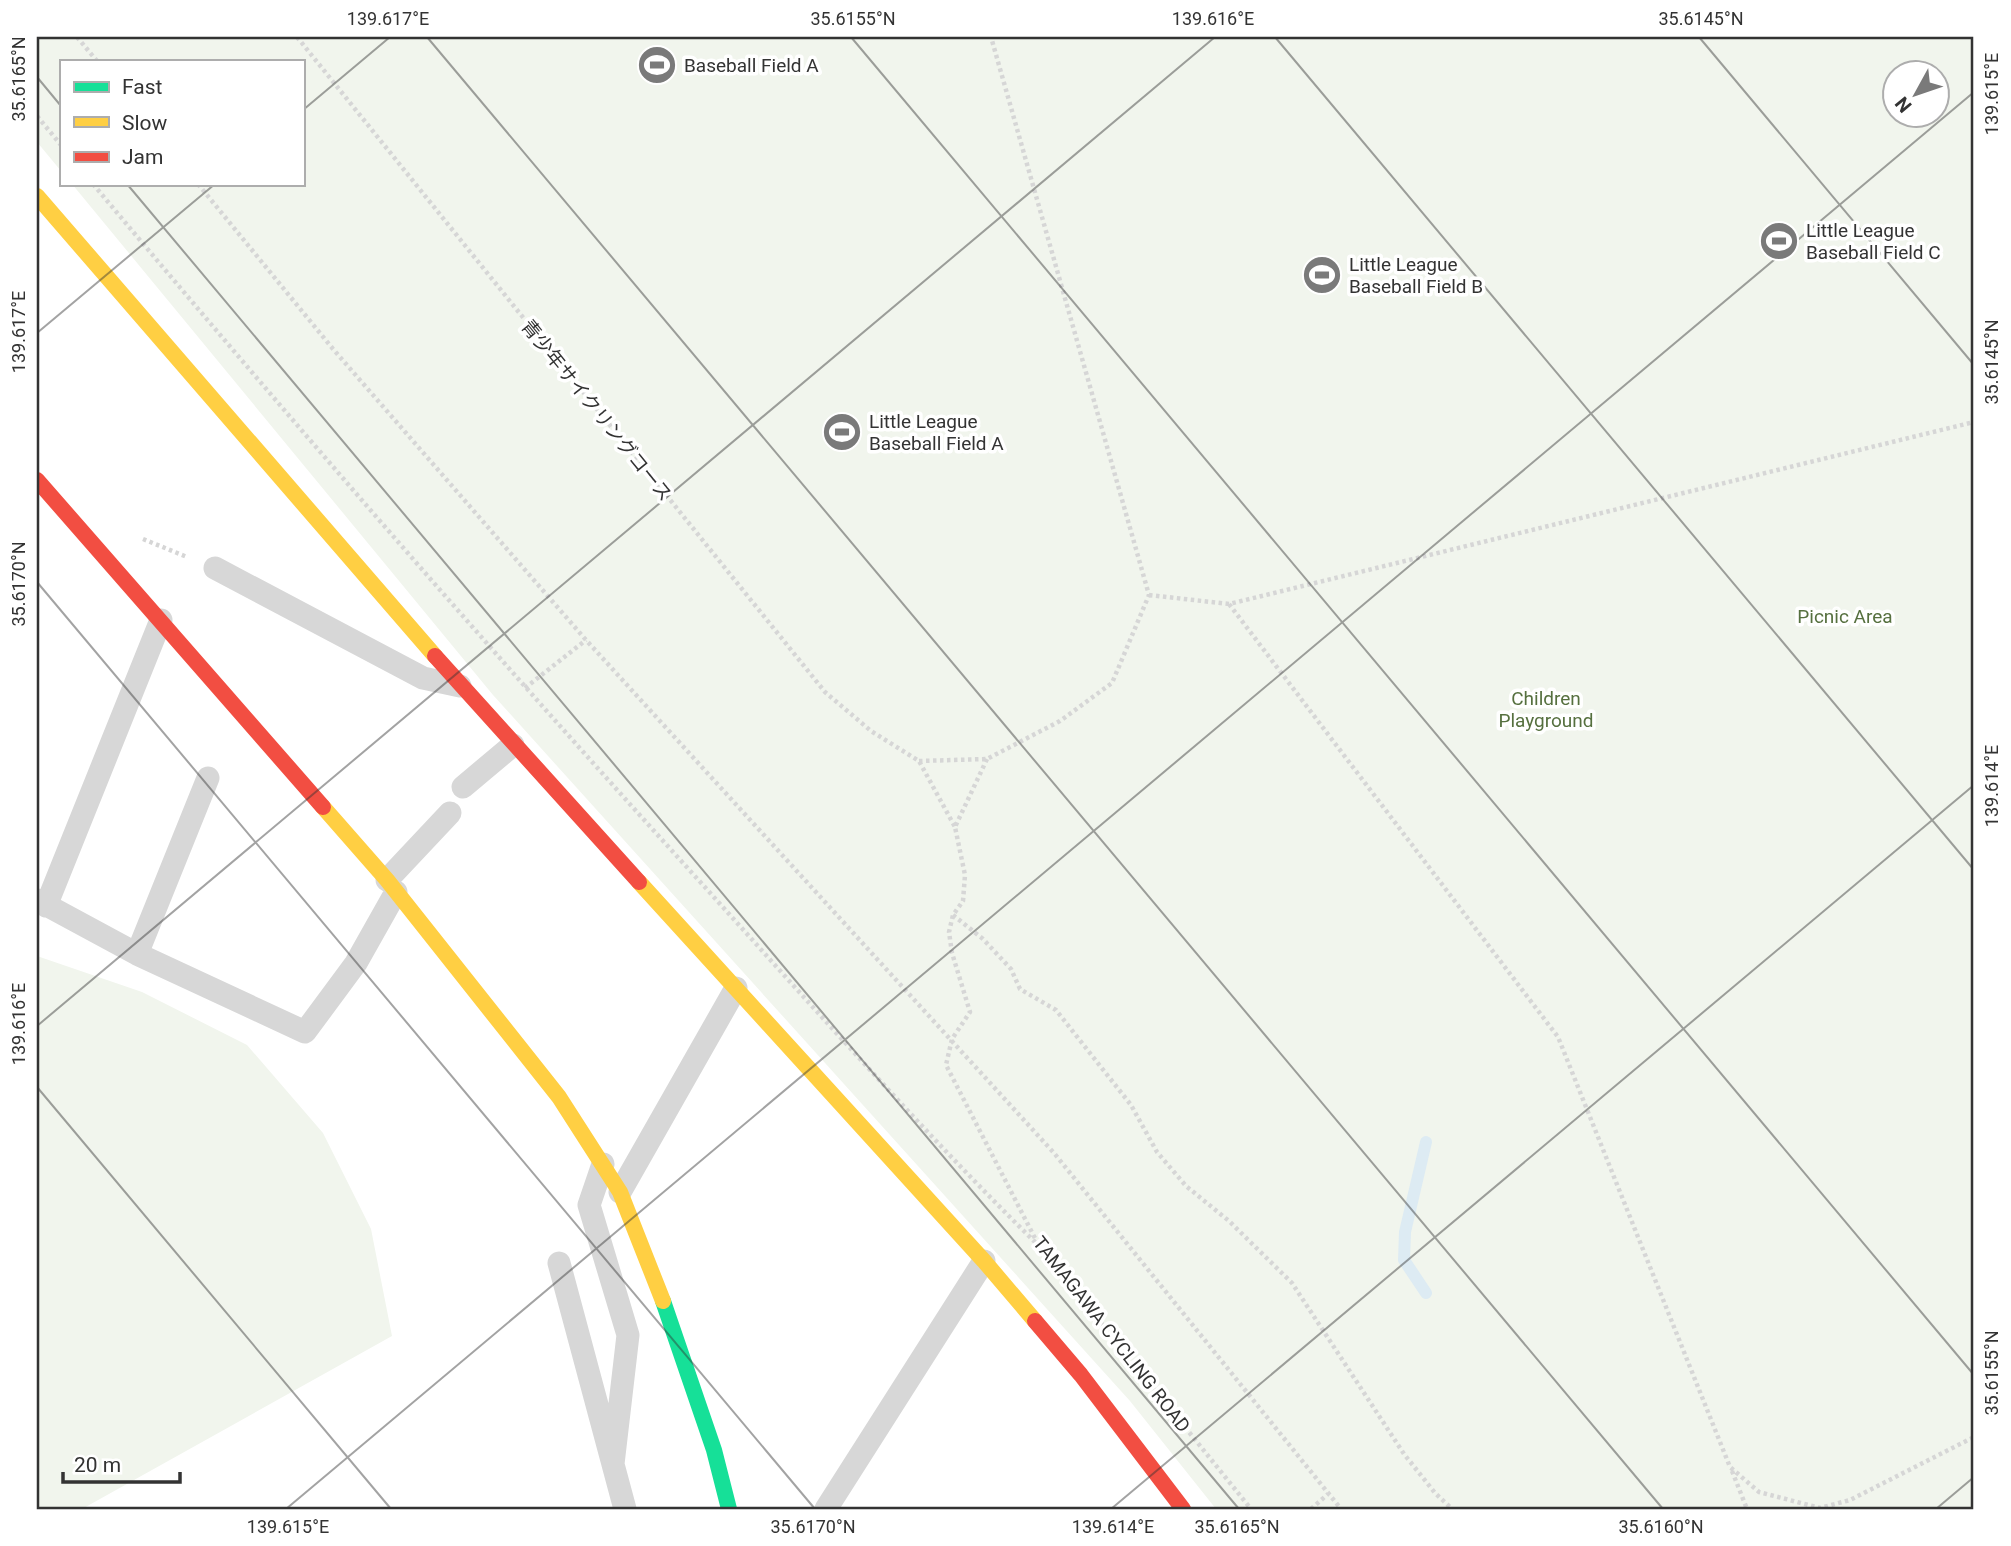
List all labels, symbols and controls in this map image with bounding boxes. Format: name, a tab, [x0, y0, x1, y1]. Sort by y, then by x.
text: 139.617°E	[347, 8, 429, 29]
text: 35.6155°N	[810, 8, 896, 29]
text: 139.616°E	[1172, 8, 1254, 29]
text: 35.6145°N	[1658, 8, 1744, 29]
text: 35.6165°N	[8, 36, 29, 122]
sports icon: Baseball Field A	[636, 44, 678, 86]
text: 139.615°E	[1981, 53, 2002, 135]
place label: Baseball Field A	[684, 54, 819, 77]
legend	[60, 60, 304, 186]
north arrow	[1882, 60, 1952, 130]
text: Fast	[122, 75, 163, 99]
text: N	[1890, 92, 1916, 117]
text: Slow	[122, 111, 168, 135]
text: Jam	[122, 145, 163, 169]
place label: Little League Baseball Field C	[1806, 219, 1941, 264]
sports icon: Little League Baseball Field C	[1758, 220, 1800, 262]
place label: Little League Baseball Field B	[1349, 253, 1483, 298]
sports icon: Little League Baseball Field B	[1301, 254, 1343, 296]
text: 139.617°E	[8, 291, 29, 373]
street label: 青少年サイクリングコース	[516, 315, 677, 506]
text: 35.6145°N	[1981, 319, 2002, 405]
place label: Little League Baseball Field A	[869, 410, 1004, 455]
sports icon: Little League Baseball Field A	[821, 411, 863, 453]
text: 35.6170°N	[8, 541, 29, 627]
park label: Picnic Area	[1797, 605, 1893, 628]
park label: Children Playground	[1498, 687, 1594, 732]
text: 139.614°E	[1981, 745, 2002, 827]
text: 139.616°E	[8, 983, 29, 1065]
street label: TAMAGAWA CYCLING ROAD	[1028, 1232, 1195, 1437]
text: 35.6155°N	[1981, 1330, 2002, 1416]
scale bar	[63, 1441, 180, 1485]
text: 20 m	[74, 1453, 121, 1477]
text: 139.615°E	[247, 1516, 329, 1537]
text: 35.6170°N	[770, 1516, 856, 1537]
text: 139.614°E	[1072, 1516, 1154, 1537]
text: 35.6165°N	[1194, 1516, 1280, 1537]
text: 35.6160°N	[1618, 1516, 1704, 1537]

